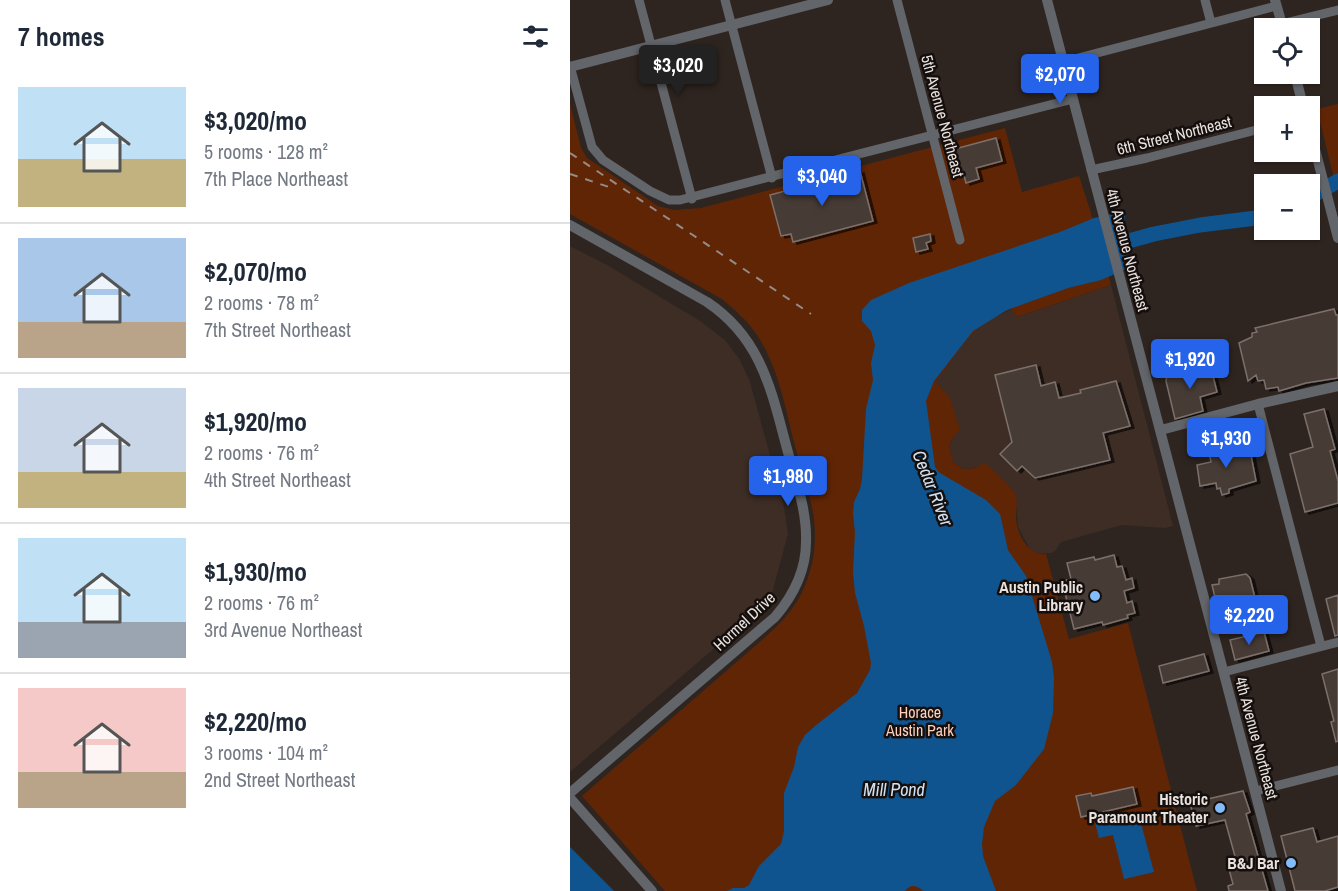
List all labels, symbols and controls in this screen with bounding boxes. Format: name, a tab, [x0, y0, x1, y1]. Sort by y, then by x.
map controls	[1254, 18, 1320, 240]
button: locate	[1254, 18, 1320, 84]
text: 7 homes	[18, 19, 105, 54]
icon: filters	[519, 20, 552, 53]
pin: $3,020	[629, 45, 727, 96]
text: $3,020	[653, 51, 703, 78]
street label: 5th Avenue Northeast	[916, 52, 970, 180]
pin: $2,070	[1011, 54, 1109, 105]
text: $2,070	[1035, 60, 1085, 87]
button: +	[1254, 96, 1320, 162]
text: $3,020/mo	[204, 103, 307, 138]
street label: 6th Street Northeast	[1114, 110, 1234, 160]
icon: home	[66, 111, 138, 183]
text: 5 rooms · 128 m²	[204, 138, 328, 165]
pin: $3,040	[773, 156, 871, 207]
text: $3,040	[797, 162, 847, 189]
text: 7th Place Northeast	[204, 165, 348, 192]
button: −	[1254, 174, 1320, 240]
street label: 4th Avenue Northeast	[1101, 186, 1155, 314]
text: $2,070/mo	[204, 254, 307, 289]
icon: home	[66, 262, 138, 334]
text: 2 rooms · 78 m²	[204, 289, 319, 316]
text: 7th Street Northeast	[204, 316, 351, 343]
pin: $1,920	[1141, 339, 1239, 390]
text: $1,920	[1165, 345, 1215, 372]
text: $1,920/mo	[204, 404, 307, 439]
icon: home	[66, 412, 138, 484]
pin: $1,930	[1177, 418, 1275, 469]
text: $1,930	[1201, 424, 1251, 451]
text: 2 rooms · 76 m²	[204, 439, 319, 466]
water label: Cedar River	[907, 446, 960, 531]
pin: $1,980	[739, 456, 837, 507]
text: $1,980	[763, 462, 813, 489]
text: 4th Street Northeast	[204, 466, 351, 493]
text: $1,930/mo	[204, 554, 307, 589]
icon: home	[66, 562, 138, 634]
place label: Austin Public Library	[999, 576, 1084, 616]
street label: Hormel Drive	[708, 587, 780, 655]
text: 2 rooms · 76 m²	[204, 589, 319, 616]
marker: Austin Public Library	[1088, 589, 1102, 603]
pin: $2,220	[1200, 595, 1298, 646]
text: $2,220	[1224, 601, 1274, 628]
text: 3rd Avenue Northeast	[204, 616, 362, 643]
street label: 4th Avenue Northeast	[1230, 674, 1284, 802]
park label: Horace Austin Park	[885, 701, 954, 741]
text: $2,220/mo	[204, 704, 307, 739]
icon: home	[66, 712, 138, 784]
text: 3 rooms · 104 m²	[204, 739, 328, 766]
text: 2nd Street Northeast	[204, 766, 355, 793]
water label: Mill Pond	[863, 777, 926, 802]
place label: Historic Paramount Theater	[1088, 788, 1209, 828]
marker: Historic Paramount Theater	[1213, 801, 1227, 815]
place label: B&J Bar	[1227, 852, 1280, 874]
marker: B&J Bar	[1284, 856, 1298, 870]

